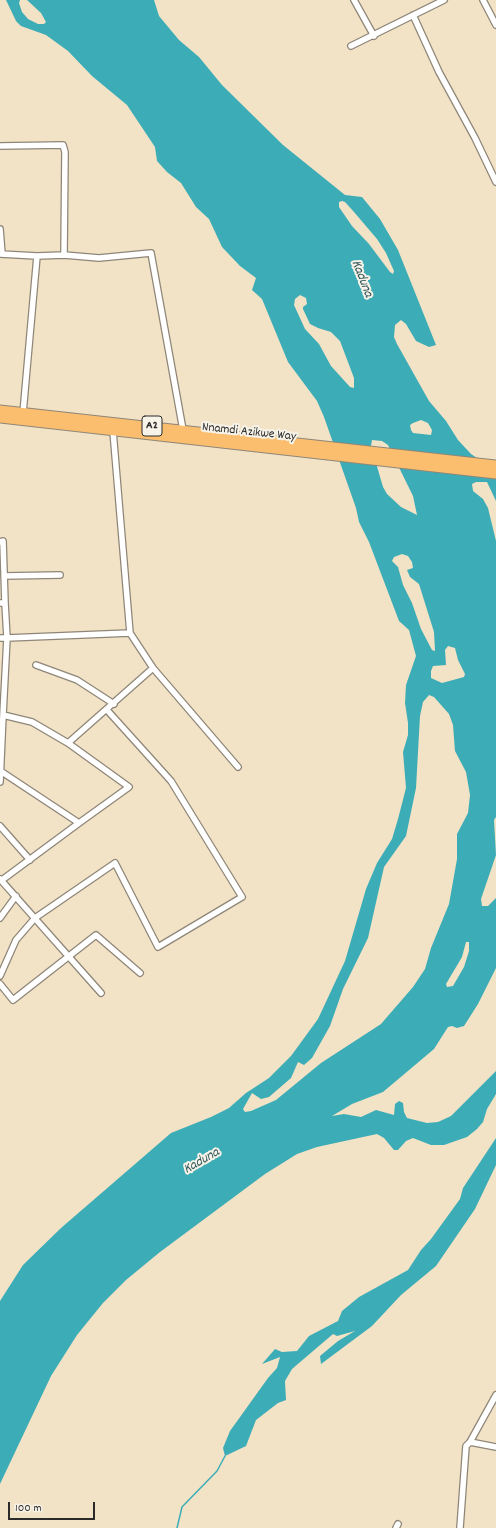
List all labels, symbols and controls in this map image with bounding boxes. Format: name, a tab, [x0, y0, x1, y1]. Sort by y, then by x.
water label: Kaduna	[346, 258, 376, 300]
road number: A2	[142, 416, 162, 436]
street label: Nnamdi Azikwe Way	[201, 420, 297, 446]
water label: Kaduna	[181, 1145, 223, 1179]
scale bar	[10, 1494, 97, 1520]
text: 100 m	[15, 1500, 42, 1517]

